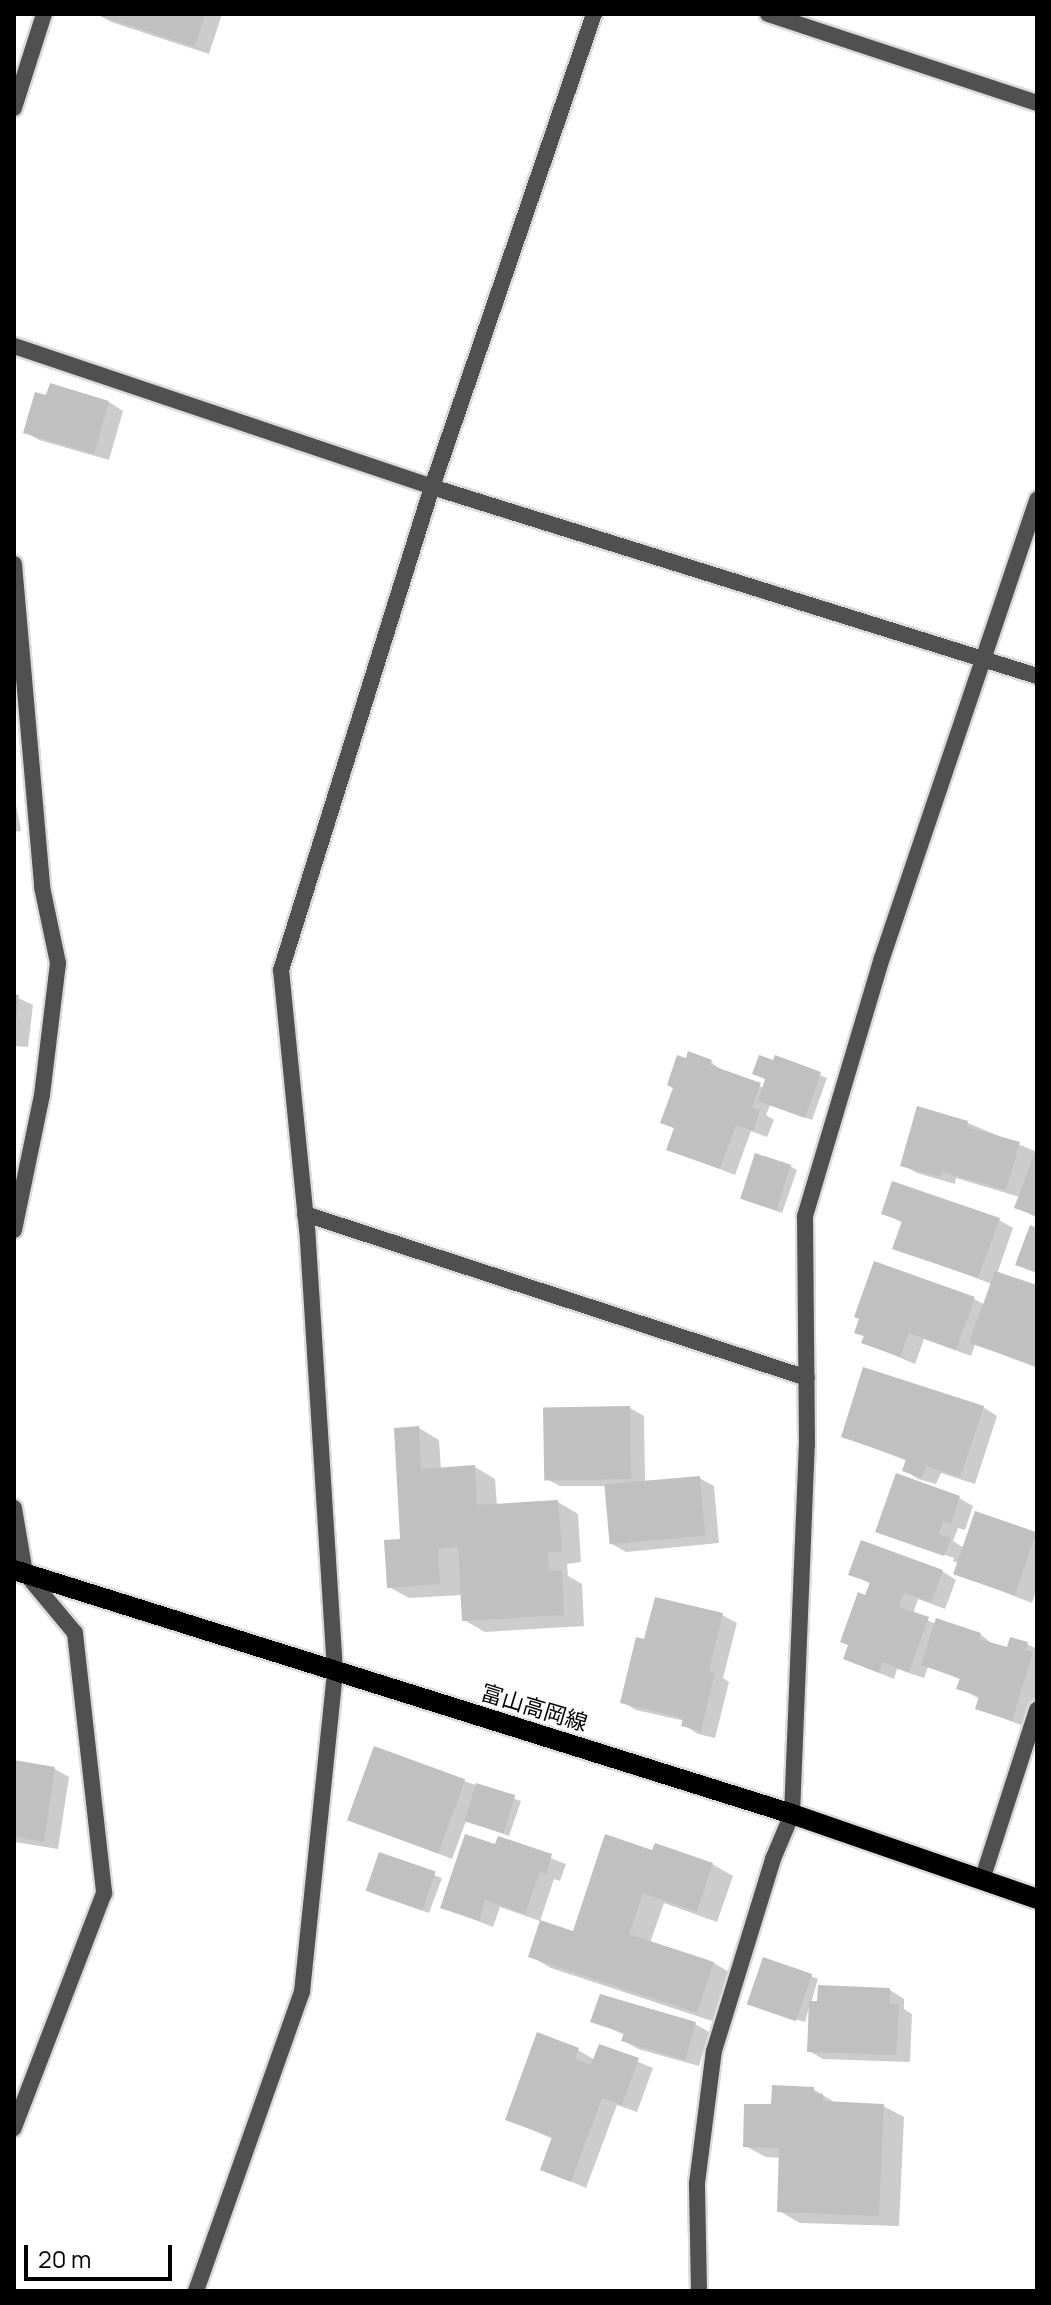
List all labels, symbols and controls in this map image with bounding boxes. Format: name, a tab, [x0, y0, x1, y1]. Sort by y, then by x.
street label: 富山高岡線	[478, 1679, 590, 1737]
scale bar	[28, 2229, 176, 2279]
text: 20 m	[38, 2242, 91, 2275]

